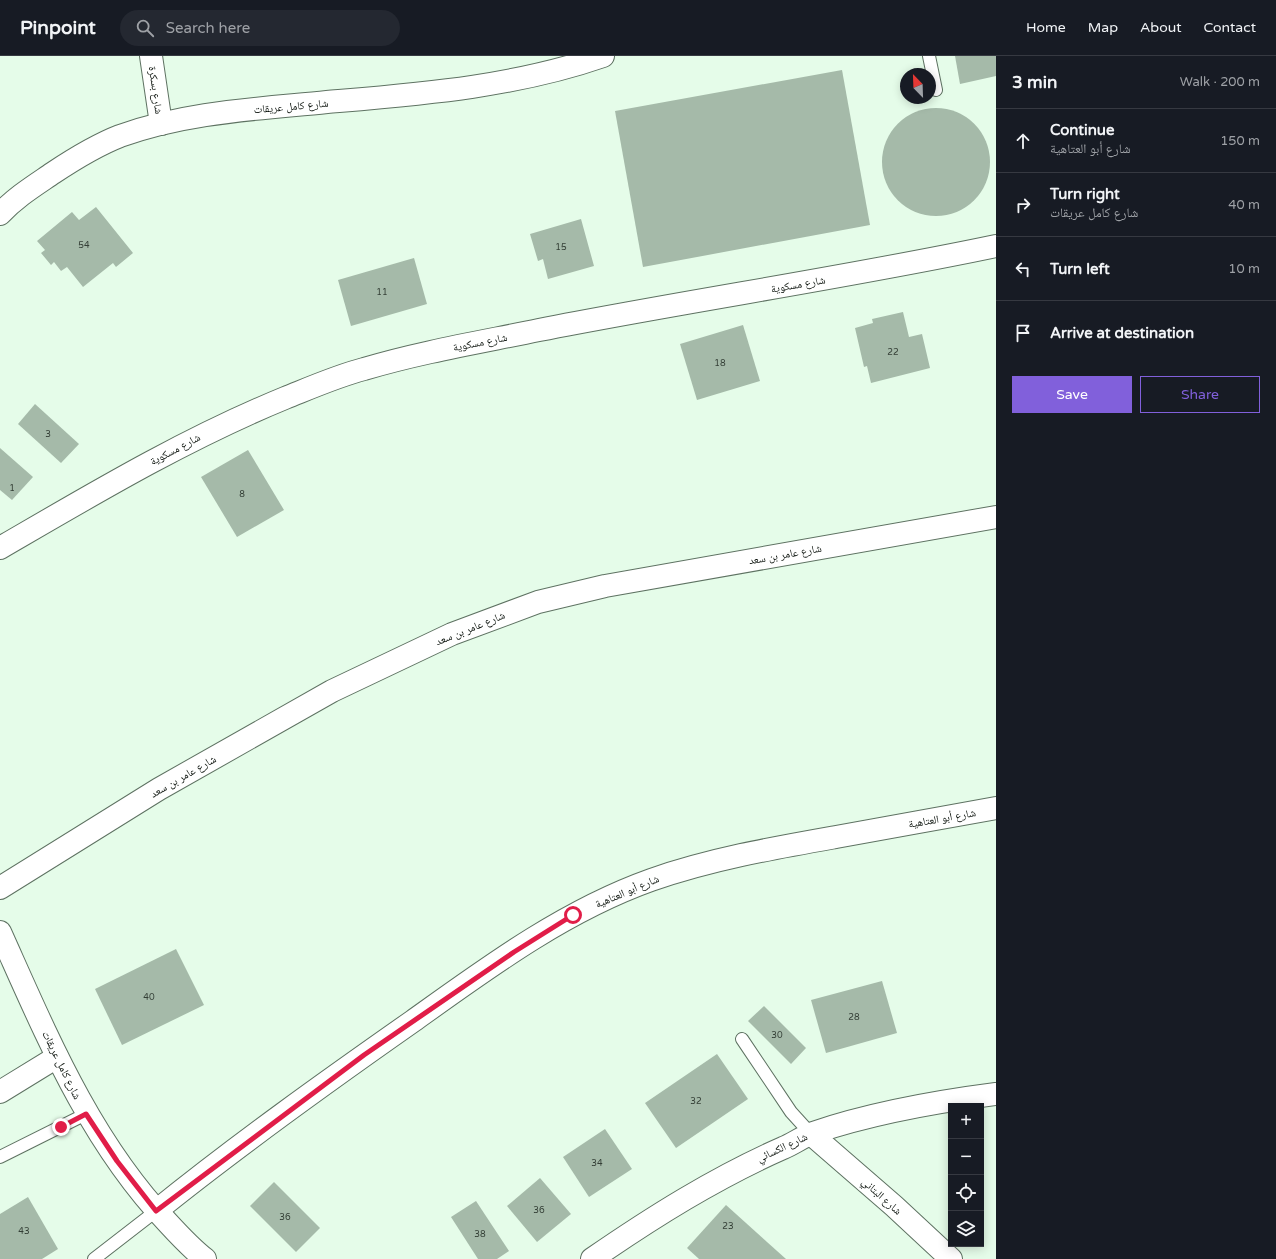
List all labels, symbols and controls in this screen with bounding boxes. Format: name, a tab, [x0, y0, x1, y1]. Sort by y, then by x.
search box	[120, 10, 400, 46]
text: Pinpoint	[20, 17, 96, 39]
icon: search	[134, 17, 156, 39]
text: Search here	[166, 19, 250, 37]
text: Home	[1026, 19, 1066, 36]
text: Map	[1088, 19, 1118, 36]
text: About	[1140, 19, 1182, 36]
text: Contact	[1204, 19, 1256, 36]
street label: شارع بسكرة	[146, 65, 165, 115]
north arrow	[900, 68, 936, 104]
text: 3 min	[1012, 72, 1057, 93]
text: Walk · 200 m	[1180, 74, 1260, 90]
street label: شارع كامل عريقات	[253, 97, 329, 116]
text: Continue	[1050, 121, 1114, 139]
icon: ahead	[1012, 130, 1034, 152]
text: 150 m	[1220, 133, 1260, 149]
text: شارع أبو العتاهية	[1050, 141, 1131, 157]
text: Turn right	[1050, 185, 1120, 203]
icon: right	[1012, 194, 1034, 216]
text: 40 m	[1228, 197, 1260, 213]
text: شارع كامل عريقات	[1050, 205, 1138, 221]
house number: 54	[78, 240, 90, 251]
house number: 15	[555, 242, 567, 253]
icon: left	[1012, 258, 1034, 280]
text: Turn left	[1050, 260, 1110, 278]
text: 10 m	[1228, 261, 1260, 277]
street label: شارع مسكوية	[770, 273, 826, 296]
house number: 11	[376, 287, 388, 298]
icon: arrive	[1012, 322, 1034, 344]
text: Arrive at destination	[1050, 324, 1194, 342]
street label: شارع مسكوية	[452, 331, 508, 354]
house number: 22	[887, 347, 899, 358]
house number: 18	[714, 358, 726, 369]
button: Save	[1012, 376, 1132, 413]
button: Share	[1140, 376, 1260, 413]
house number: 3	[45, 429, 51, 440]
street label: شارع مسكوية	[148, 431, 203, 468]
house number: 1	[9, 483, 15, 494]
house number: 8	[239, 489, 245, 500]
street label: شارع عامر بن سعد	[748, 542, 823, 567]
street label: شارع عامر بن سعد	[434, 609, 507, 648]
street label: شارع عامر بن سعد	[148, 752, 218, 801]
street label: شارع أبو العتاهية	[907, 805, 977, 831]
street label: شارع أبو العتاهية	[593, 871, 661, 911]
route start	[564, 906, 582, 924]
house number: 40	[143, 992, 155, 1003]
house number: 28	[848, 1012, 860, 1023]
street label: شارع كامل عريقات	[39, 1029, 84, 1102]
house number: 30	[771, 1030, 783, 1041]
house number: 32	[690, 1096, 702, 1107]
map controls	[948, 1103, 984, 1247]
button: +	[948, 1103, 984, 1139]
route end	[52, 1118, 70, 1136]
street label: شارع الكسائي	[755, 1130, 810, 1166]
button: −	[948, 1139, 984, 1175]
house number: 34	[591, 1158, 603, 1169]
street label: شارع البتاني	[858, 1175, 904, 1219]
button: locate	[948, 1175, 984, 1211]
house number: 36	[533, 1205, 545, 1216]
button: layers	[948, 1211, 984, 1247]
house number: 36	[279, 1212, 291, 1223]
house number: 23	[722, 1221, 734, 1232]
house number: 43	[18, 1226, 30, 1237]
house number: 38	[474, 1229, 486, 1240]

